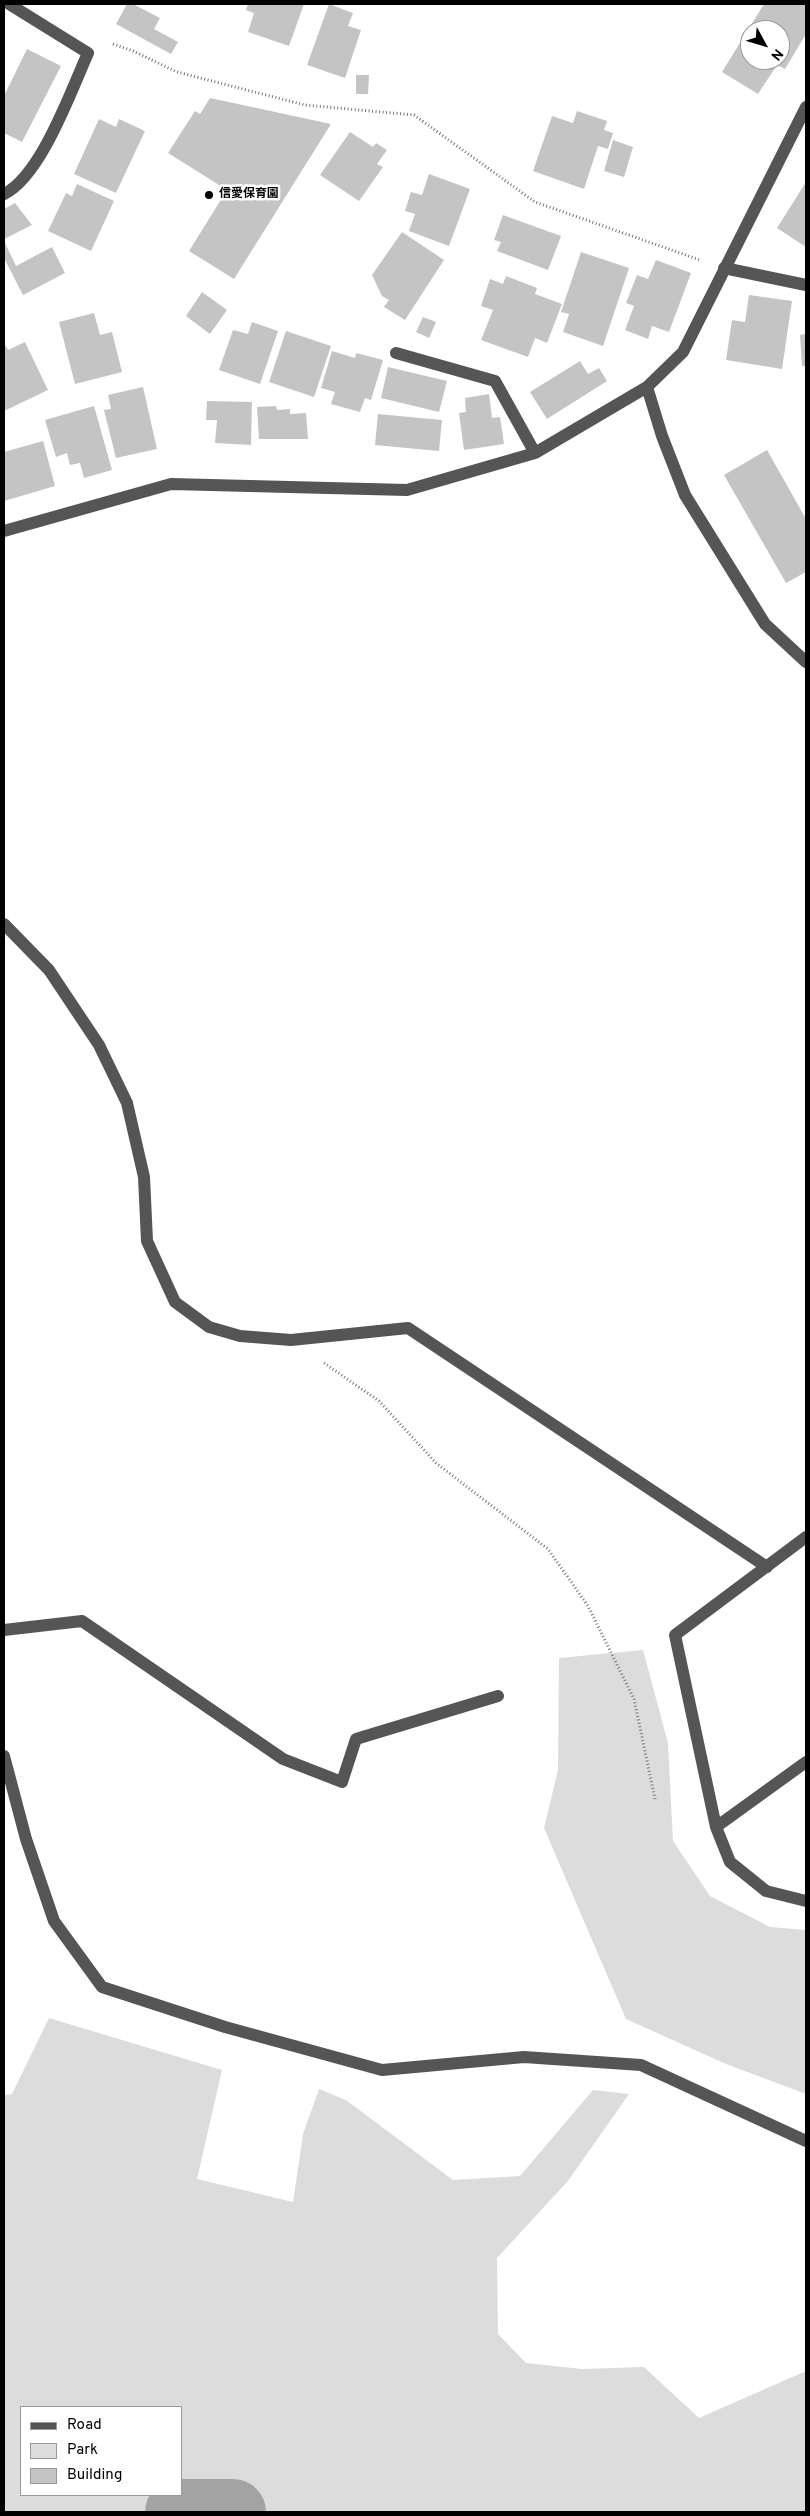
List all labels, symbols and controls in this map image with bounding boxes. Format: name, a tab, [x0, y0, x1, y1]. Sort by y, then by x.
north arrow	[740, 20, 790, 70]
text: N	[766, 45, 786, 63]
place label: 信愛保育園	[219, 188, 279, 202]
marker: 信愛保育園	[203, 189, 215, 201]
legend	[20, 2406, 182, 2496]
text: Road	[67, 2416, 102, 2435]
text: Park	[67, 2441, 98, 2460]
text: Building	[67, 2466, 122, 2485]

